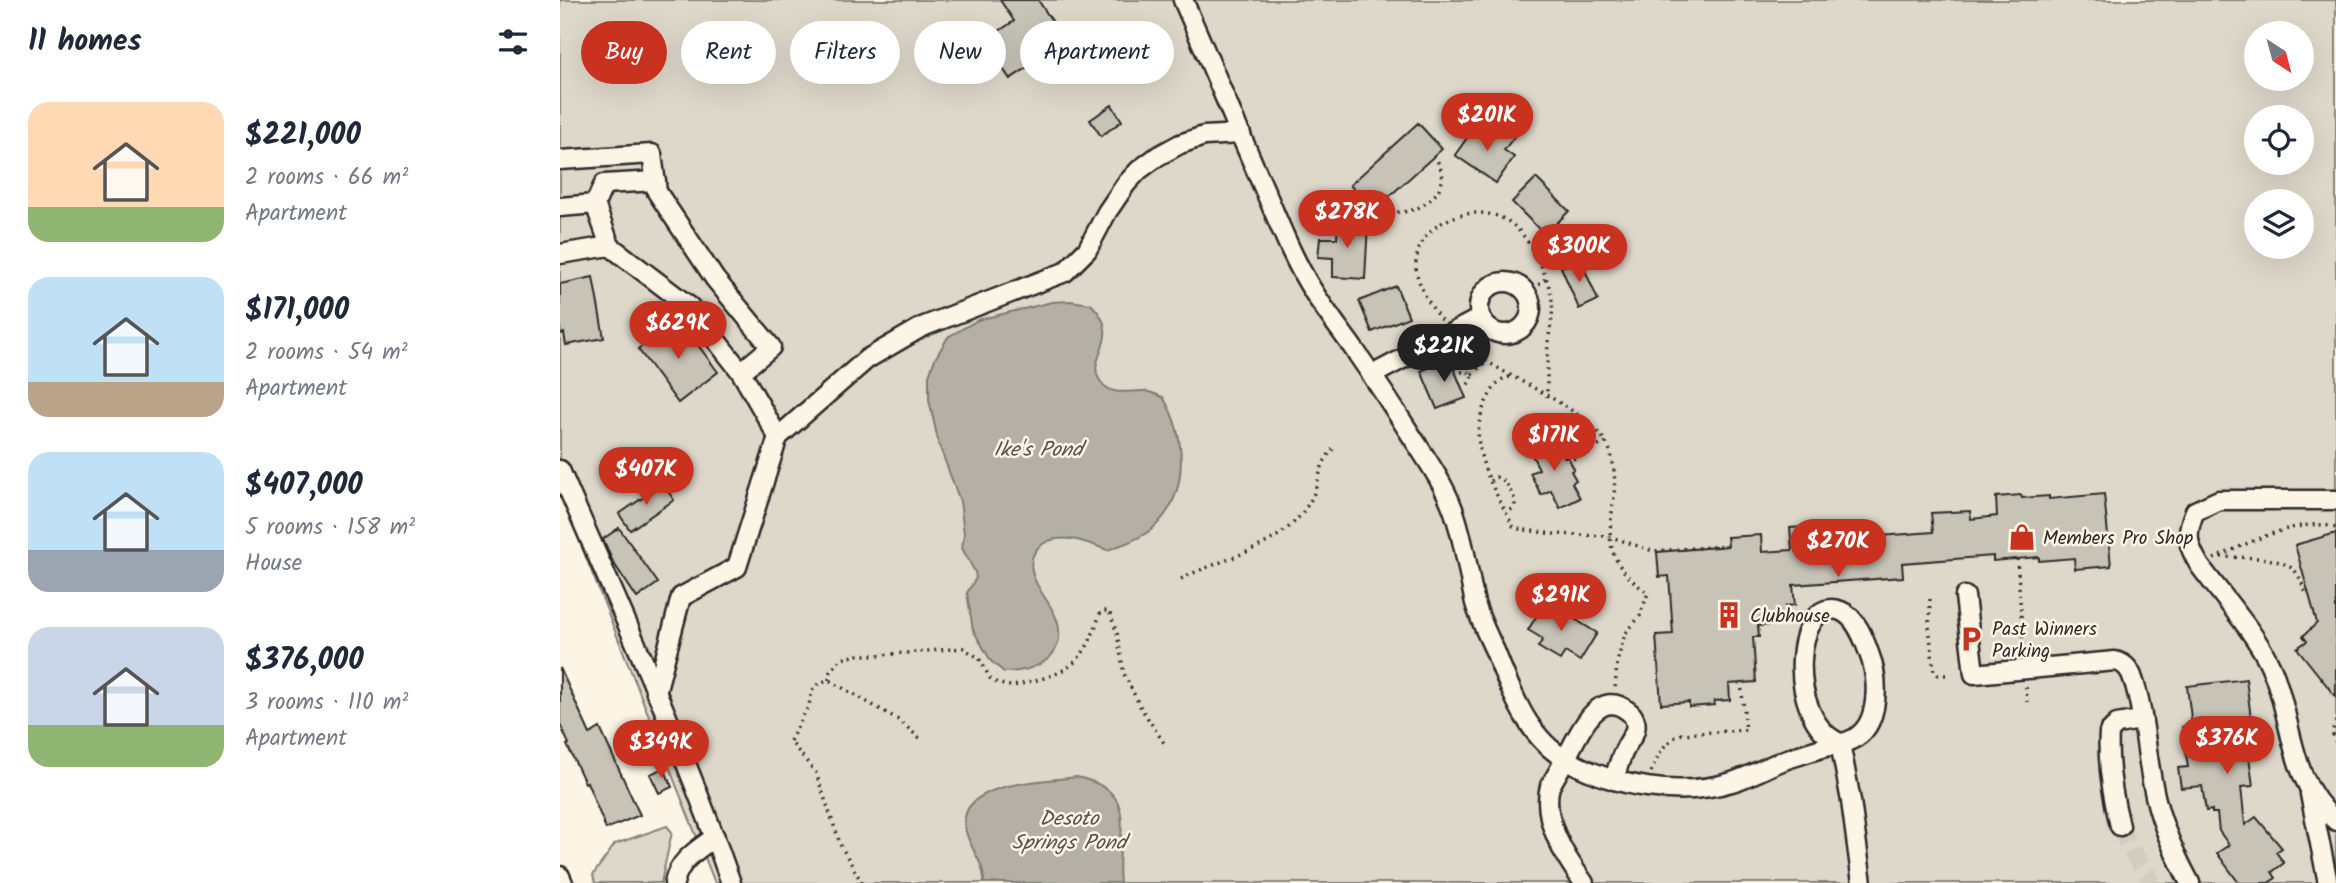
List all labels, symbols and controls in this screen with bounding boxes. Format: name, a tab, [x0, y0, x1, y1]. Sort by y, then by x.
text: 11 homes	[28, 18, 141, 66]
chip: Buy	[581, 21, 667, 84]
chip: Rent	[681, 21, 776, 84]
chip: Filters	[790, 21, 900, 84]
chip: New	[914, 21, 1006, 84]
chip: Apartment	[1020, 21, 1174, 84]
north arrow	[2244, 21, 2314, 91]
map controls	[2244, 21, 2314, 259]
icon: filters	[494, 23, 532, 61]
pin: $201K	[1438, 94, 1536, 153]
text: $201K	[1457, 98, 1517, 134]
button: locate	[2244, 105, 2314, 175]
text: $221,000	[245, 112, 361, 160]
icon: home	[84, 130, 168, 214]
text: 2 rooms · 66 m²	[245, 160, 408, 196]
button: layers	[2244, 189, 2314, 259]
pin: $278K	[1298, 190, 1396, 250]
text: $278K	[1314, 195, 1380, 231]
text: Apartment	[245, 196, 347, 232]
pin: $300K	[1530, 224, 1628, 284]
text: $300K	[1547, 229, 1611, 265]
text: $171,000	[245, 287, 349, 335]
pin: $629K	[629, 302, 727, 361]
icon: home	[84, 305, 168, 389]
text: $629K	[646, 306, 710, 342]
pin: $221K	[1395, 324, 1493, 384]
text: $221K	[1413, 329, 1475, 365]
text: 2 rooms · 54 m²	[245, 335, 408, 371]
text: Apartment	[245, 371, 347, 407]
pin: $171K	[1505, 414, 1603, 473]
text: $171K	[1528, 418, 1580, 454]
water label: Ike's Pond	[994, 434, 1087, 467]
pin: $407K	[597, 448, 695, 507]
text: $407K	[615, 452, 677, 488]
text: $407,000	[245, 462, 363, 510]
icon: home	[84, 480, 168, 564]
text: 5 rooms · 158 m²	[245, 510, 415, 546]
pin: $270K	[1789, 520, 1887, 579]
shop icon: Members Pro Shop	[2007, 522, 2037, 552]
text: $270K	[1806, 524, 1870, 560]
place label: Members Pro Shop	[2043, 524, 2193, 554]
text: House	[245, 546, 302, 582]
pin: $291K	[1512, 574, 1610, 633]
text: $291K	[1531, 578, 1591, 614]
building icon: Clubhouse	[1714, 600, 1744, 630]
place label: Clubhouse	[1750, 602, 1830, 632]
place label: Past Winners Parking	[1992, 615, 2097, 667]
parking icon: Past Winners Parking	[1956, 624, 1986, 654]
text: $376,000	[245, 637, 364, 685]
icon: home	[84, 655, 168, 739]
text: 3 rooms · 110 m²	[245, 685, 408, 721]
pin: $376K	[2178, 716, 2276, 776]
pin: $349K	[612, 720, 710, 780]
text: Apartment	[245, 721, 347, 757]
text: $376K	[2195, 721, 2259, 757]
text: $349K	[629, 725, 693, 761]
water label: Desoto Springs Pond	[1012, 803, 1131, 860]

